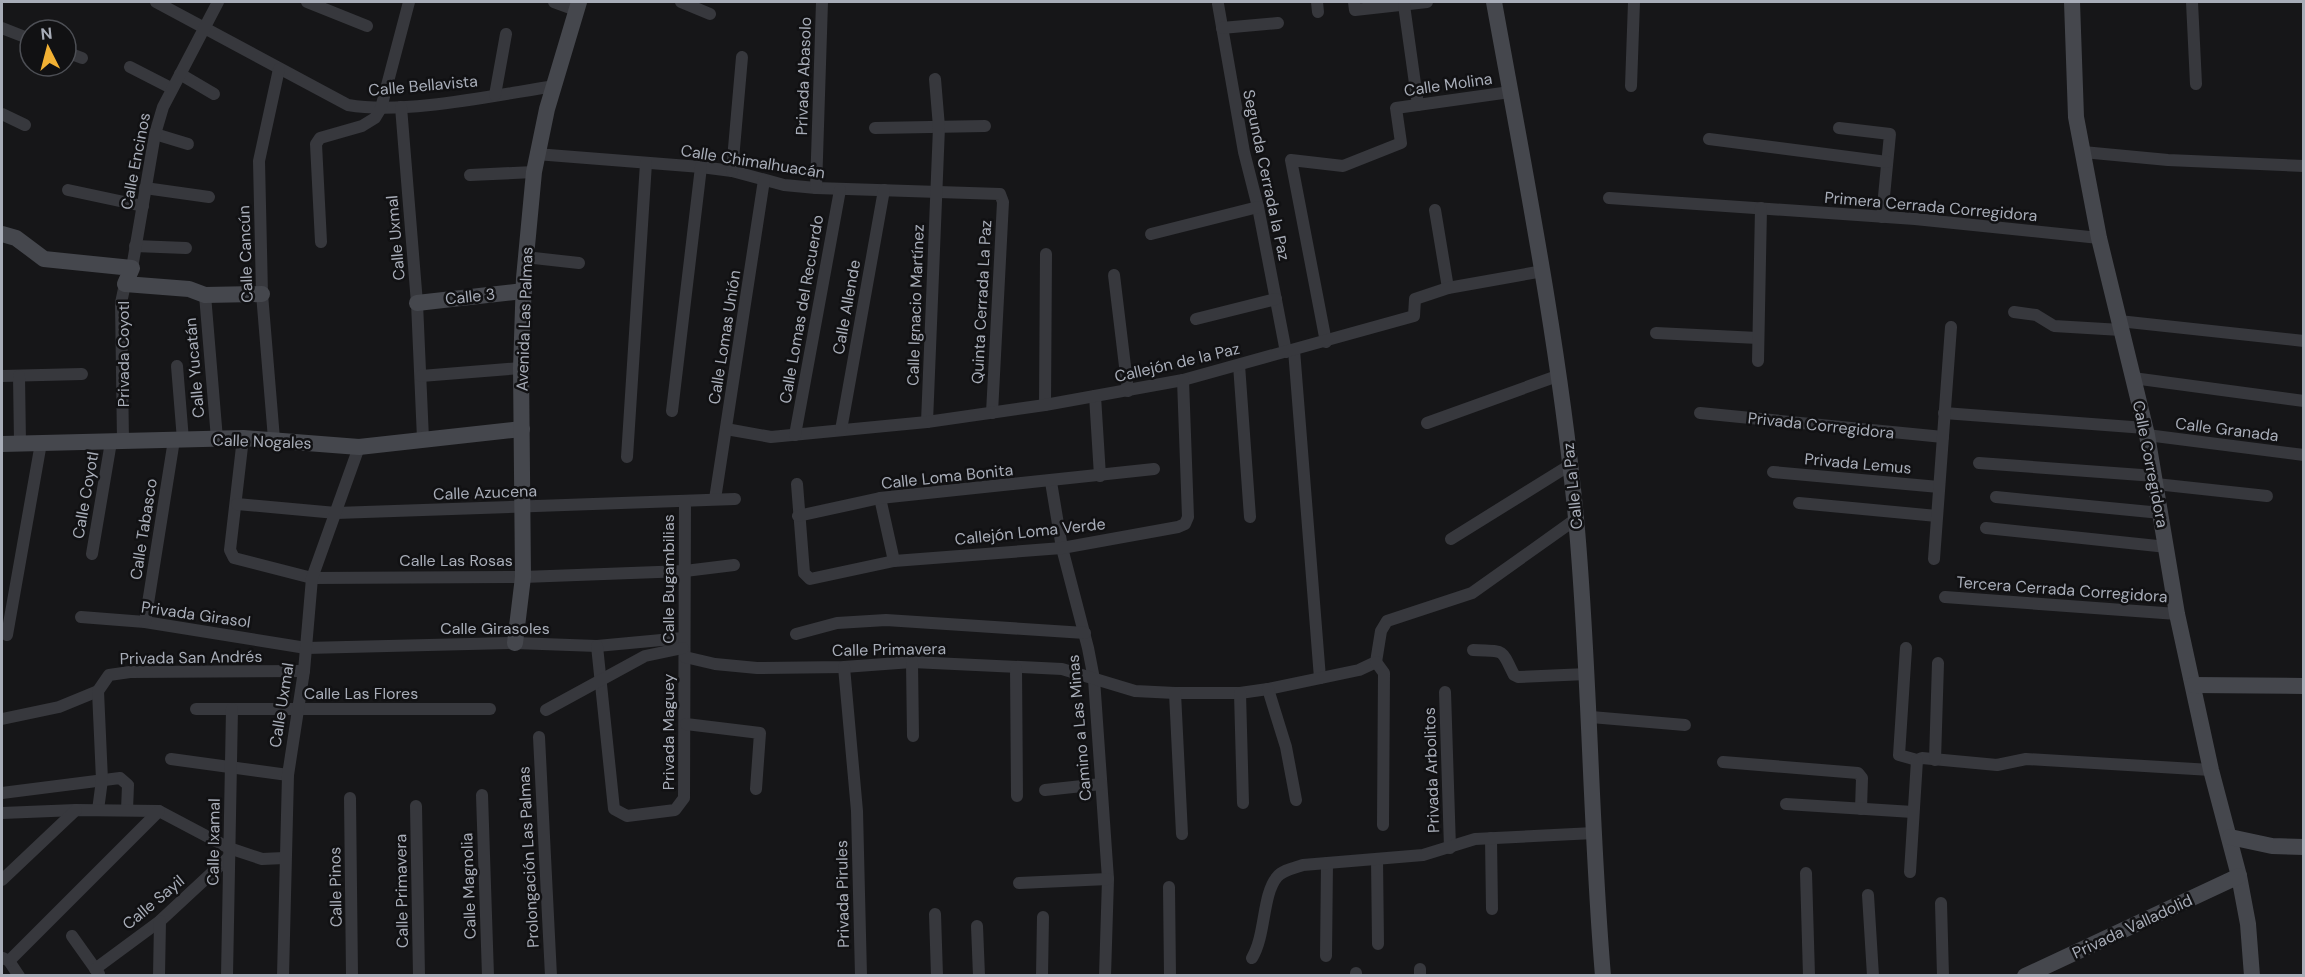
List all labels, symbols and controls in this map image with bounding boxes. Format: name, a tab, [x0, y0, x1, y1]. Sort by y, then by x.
street label: Privada Abasolo	[791, 16, 816, 136]
north arrow	[18, 18, 78, 78]
text: N	[40, 23, 53, 45]
street label: Calle Molina	[1403, 68, 1494, 101]
street label: Calle Bellavista	[367, 70, 479, 101]
street label: Segunda Cerrada la Paz	[1238, 88, 1295, 262]
street label: Calle Encinos	[116, 111, 155, 211]
street label: Calle Chimalhuacán	[679, 140, 827, 183]
street label: Primera Cerrada Corregidora	[1824, 187, 2038, 226]
street label: Calle Uxmal	[381, 194, 410, 282]
street label: Calle Cancún	[233, 205, 258, 303]
street label: Calle Lomas del Recuerdo	[775, 213, 828, 405]
street label: Quinta Cerrada La Paz	[967, 219, 996, 385]
street label: Calle Ignacio Martínez	[902, 224, 929, 386]
street label: Avenida Las Palmas	[511, 246, 538, 392]
street label: Calle Allende	[828, 258, 865, 356]
street label: Calle Lomas Unión	[704, 268, 745, 406]
street label: Calle 3	[444, 283, 496, 310]
street label: Privada Coyotl	[113, 301, 134, 407]
street label: Calle Yucatán	[180, 317, 209, 419]
street label: Callejón de la Paz	[1112, 338, 1242, 387]
street label: Calle Corregidora	[2128, 399, 2173, 529]
street label: Privada Corregidora	[1747, 407, 1895, 444]
street label: Calle Granada	[2174, 413, 2280, 446]
street label: Calle Nogales	[212, 429, 312, 454]
street label: Calle La Paz	[1558, 442, 1587, 530]
street label: Privada Lemus	[1804, 448, 1912, 479]
street label: Calle Coyotl	[67, 450, 103, 540]
street label: Calle Loma Bonita	[880, 459, 1014, 494]
street label: Calle Tabasco	[125, 477, 162, 581]
street label: Calle Azucena	[433, 480, 537, 505]
street label: Callejón Loma Verde	[954, 513, 1106, 550]
street label: Calle Bugambilias	[658, 514, 679, 644]
street label: Calle Las Rosas	[399, 550, 513, 571]
street label: Tercera Cerrada Corregidora	[1956, 572, 2168, 607]
street label: Privada Girasol	[140, 596, 252, 633]
street label: Calle Girasoles	[440, 618, 550, 639]
street label: Calle Primavera	[832, 638, 946, 661]
street label: Privada San Andrés	[119, 646, 263, 669]
street label: Camino a Las Minas	[1063, 654, 1096, 802]
street label: Calle Uxmal	[264, 661, 299, 749]
street label: Privada Maguey	[658, 674, 679, 790]
street label: Calle Las Flores	[304, 683, 418, 704]
street label: Privada Arbolitos	[1419, 707, 1444, 833]
street label: Prolongación Las Palmas	[513, 766, 544, 948]
street label: Calle Ixamal	[202, 798, 225, 886]
street label: Calle Magnolia	[456, 832, 481, 940]
street label: Calle Primavera	[390, 834, 413, 948]
street label: Privada Pirules	[831, 840, 854, 948]
street label: Calle Pinos	[324, 847, 347, 927]
street label: Calle Sayil	[118, 870, 189, 934]
street label: Privada Valladolid	[2069, 889, 2196, 963]

